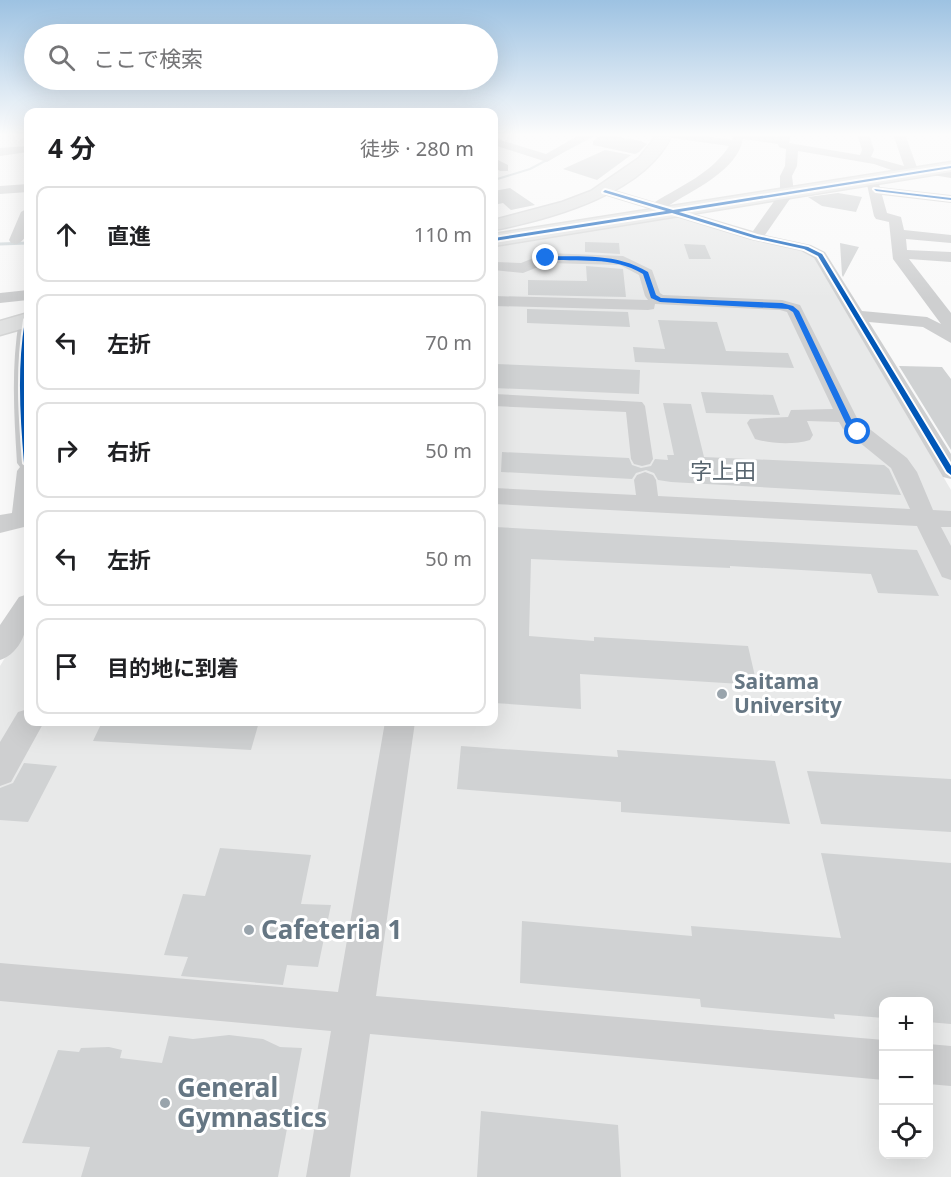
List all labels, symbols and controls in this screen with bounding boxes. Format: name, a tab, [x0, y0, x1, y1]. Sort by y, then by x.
search box	[24, 24, 498, 90]
icon: search	[45, 41, 78, 74]
text: ここで検索	[93, 43, 203, 73]
text: 4 分	[48, 130, 96, 166]
text: 徒歩 · 280 m	[360, 135, 474, 162]
icon: ahead	[50, 218, 83, 251]
text: 直進	[107, 220, 151, 250]
text: 110 m	[414, 221, 472, 248]
route end	[532, 244, 558, 270]
icon: left	[50, 326, 83, 359]
text: 左折	[107, 328, 151, 358]
text: 70 m	[425, 329, 472, 356]
route start	[844, 418, 870, 444]
icon: right	[50, 434, 83, 467]
text: 右折	[107, 436, 151, 466]
text: 50 m	[425, 437, 472, 464]
district label: 字上田	[690, 455, 756, 485]
icon: left	[50, 542, 83, 575]
text: 左折	[107, 544, 151, 574]
text: 50 m	[425, 545, 472, 572]
icon: arrive	[50, 650, 83, 683]
text: 目的地に到着	[107, 652, 239, 682]
place label: Saitama University	[734, 667, 842, 719]
marker: Saitama University	[715, 687, 729, 701]
place label: Cafeteria 1	[261, 911, 402, 947]
marker: Cafeteria 1	[242, 923, 256, 937]
map controls	[879, 997, 933, 1159]
button: +	[879, 997, 933, 1051]
button: −	[879, 1051, 933, 1105]
place label: General Gymnastics	[177, 1069, 327, 1135]
marker: General Gymnastics	[158, 1096, 172, 1110]
button: locate	[879, 1105, 933, 1159]

